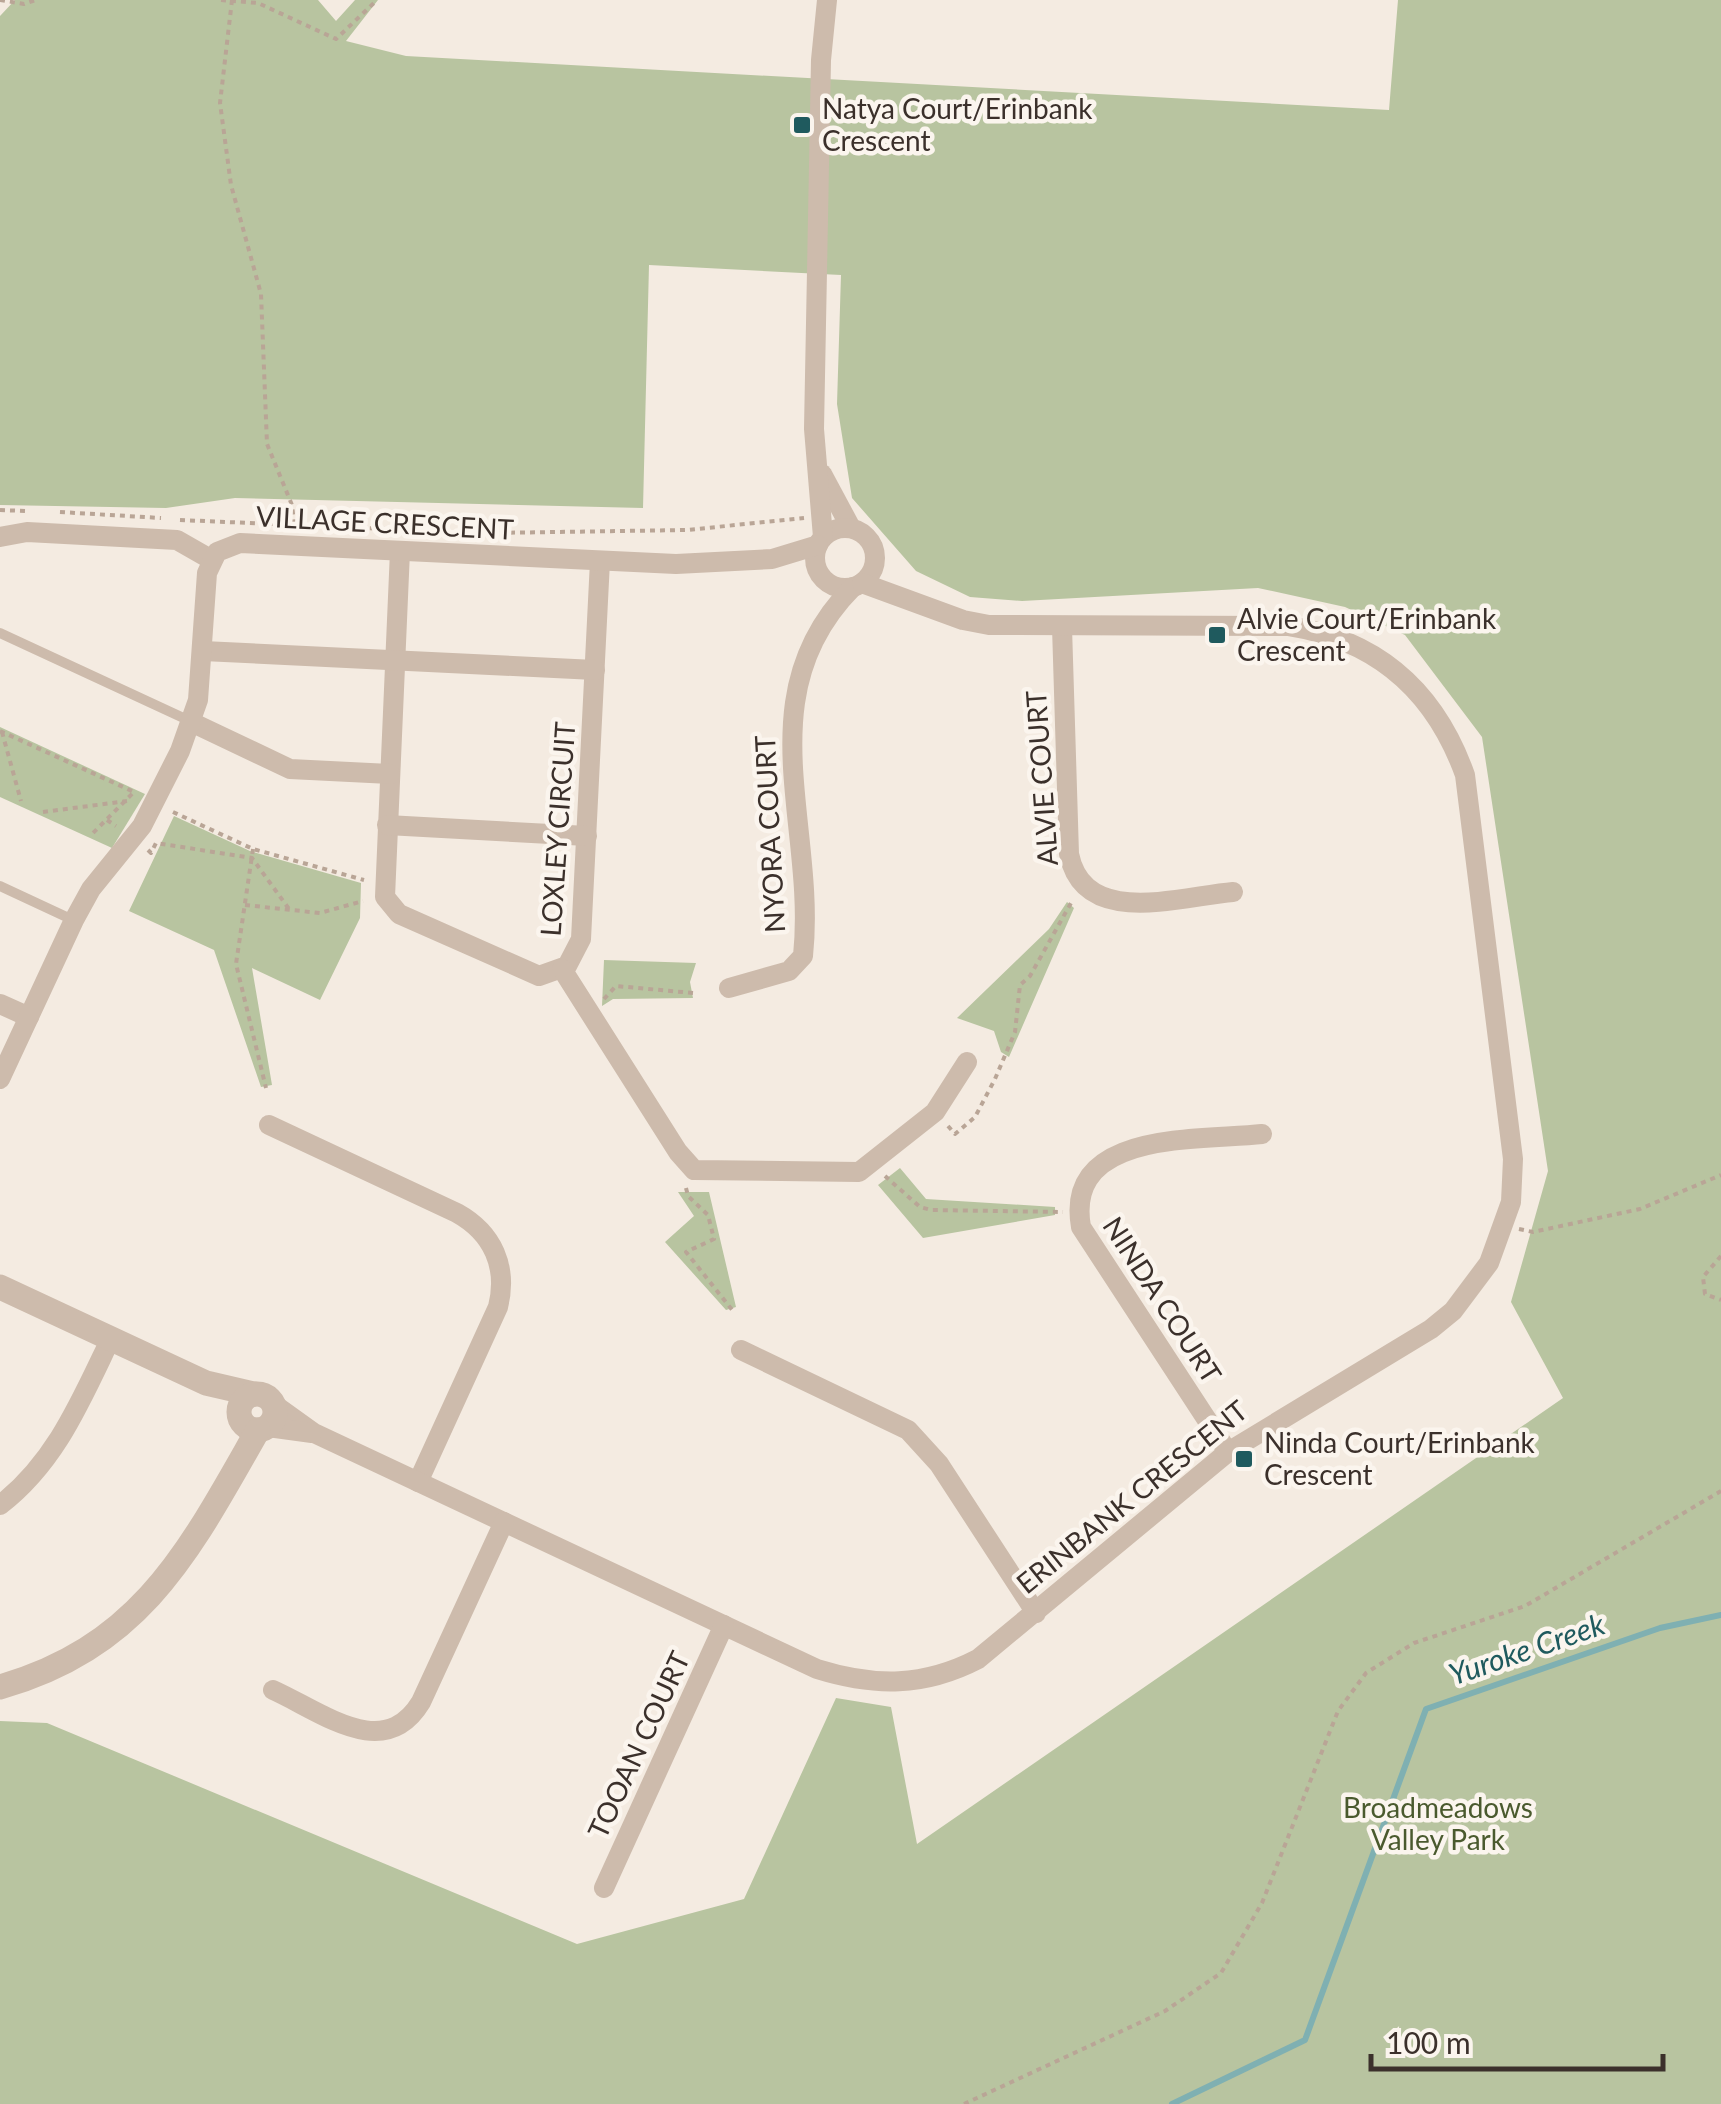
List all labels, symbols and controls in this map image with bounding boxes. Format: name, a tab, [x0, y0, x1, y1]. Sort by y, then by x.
place label: Natya Court/Erinbank Crescent	[822, 91, 1093, 157]
marker: Natya Court/Erinbank Crescent	[791, 114, 813, 136]
street label: VILLAGE CRESCENT	[255, 498, 515, 546]
place label: Alvie Court/Erinbank Crescent	[1237, 601, 1497, 667]
marker: Alvie Court/Erinbank Crescent	[1206, 624, 1228, 646]
street label: ALVIE COURT	[1018, 689, 1064, 867]
street label: LOXLEY CIRCUIT	[533, 720, 581, 937]
street label: NYORA COURT	[747, 734, 791, 934]
street label: NINDA COURT	[1096, 1210, 1229, 1389]
street label: ERINBANK CRESCENT	[1009, 1392, 1254, 1600]
place label: Ninda Court/Erinbank Crescent	[1264, 1425, 1536, 1491]
marker: Ninda Court/Erinbank Crescent	[1233, 1448, 1255, 1470]
water label: Yuroke Creek	[1444, 1604, 1610, 1692]
street label: TOOAN COURT	[580, 1645, 696, 1843]
park label: Broadmeadows Valley Park	[1343, 1790, 1533, 1856]
scale bar	[1371, 2009, 1664, 2071]
text: 100 m	[1386, 2024, 1471, 2060]

